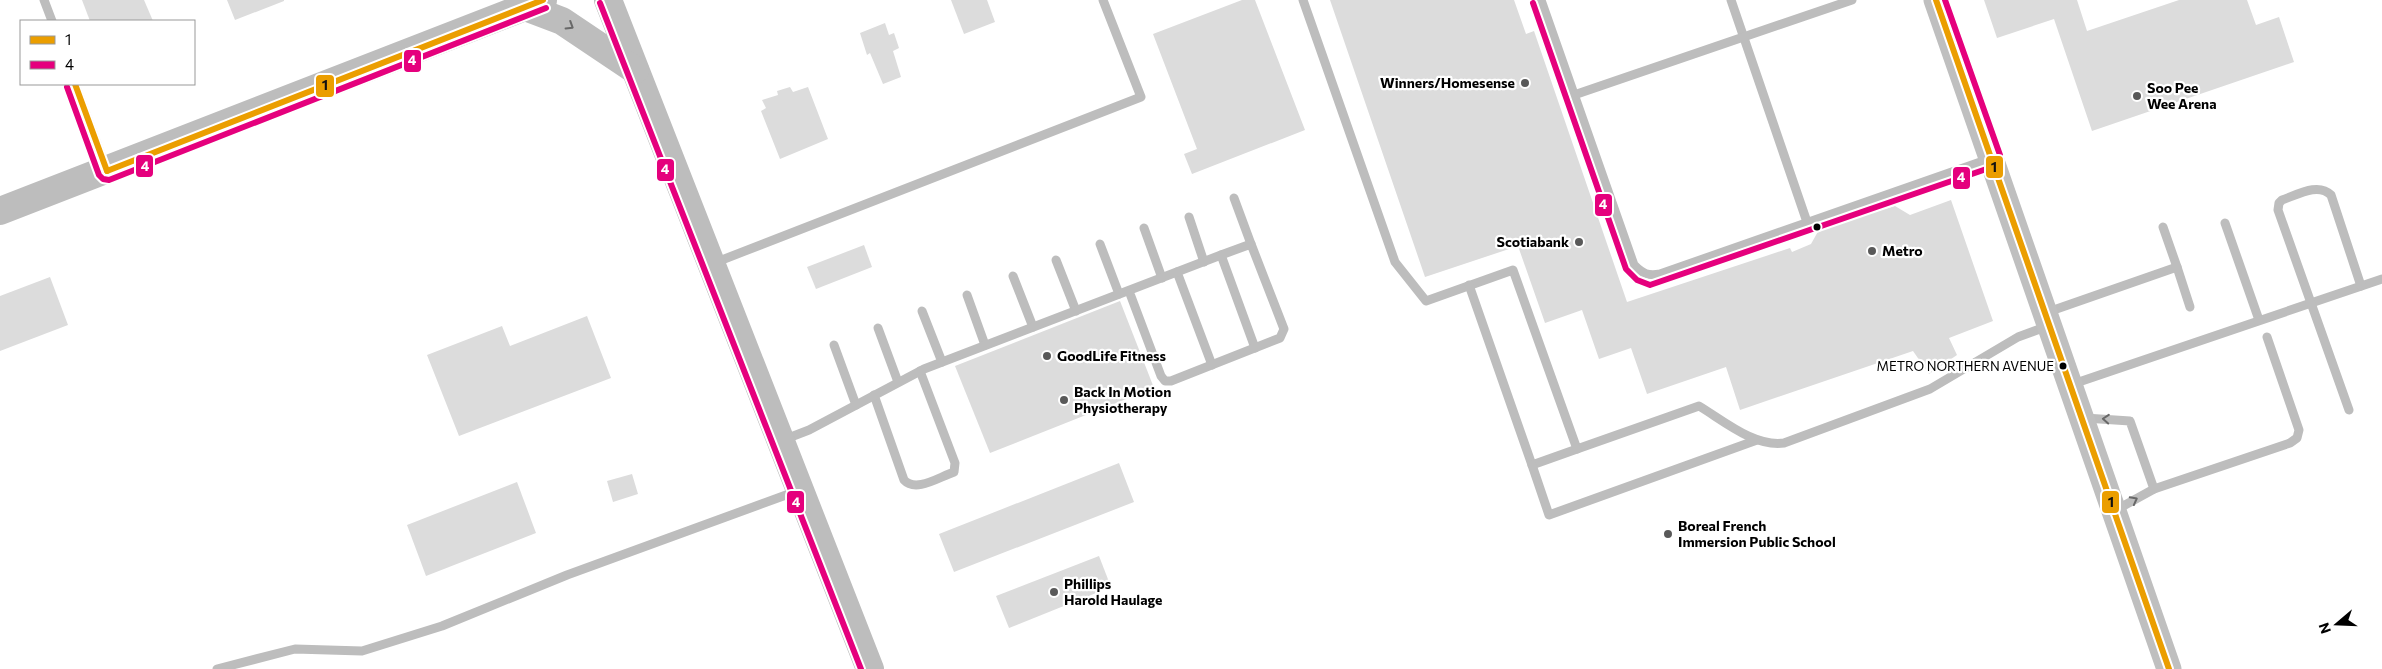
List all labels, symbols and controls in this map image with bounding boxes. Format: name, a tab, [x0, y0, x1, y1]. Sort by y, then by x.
one-way arrow	[565, 19, 574, 29]
legend	[20, 20, 195, 85]
text: 1	[65, 30, 71, 48]
line badge: 4	[403, 49, 422, 73]
text: 4	[408, 51, 417, 68]
text: 4	[65, 55, 74, 73]
line badge: 1	[315, 74, 335, 98]
place label: Winners/Homesense	[1380, 74, 1515, 91]
text: 1	[322, 76, 328, 93]
marker: Winners/Homesense	[1519, 77, 1531, 89]
place label: Soo Pee Wee Arena	[2147, 79, 2217, 112]
marker: Soo Pee Wee Arena	[2131, 90, 2143, 102]
line badge: 4	[135, 154, 154, 178]
line badge: 1	[1985, 155, 2004, 179]
text: 4	[141, 157, 150, 174]
line badge: 4	[656, 158, 675, 182]
text: 1	[1991, 158, 1997, 175]
text: 4	[661, 160, 670, 177]
line badge: 4	[1952, 166, 1971, 190]
text: 4	[1957, 168, 1966, 185]
line badge: 4	[1594, 193, 1613, 217]
text: 4	[1599, 195, 1608, 212]
unlabelled marker	[1812, 222, 1822, 232]
place label: Scotiabank	[1497, 233, 1569, 250]
marker: Scotiabank	[1573, 236, 1585, 248]
place label: Metro	[1882, 242, 1923, 259]
marker: Metro	[1866, 245, 1878, 257]
place label: GoodLife Fitness	[1057, 347, 1167, 364]
marker: GoodLife Fitness	[1041, 350, 1053, 362]
place label: METRO NORTHERN AVENUE	[1877, 358, 2054, 374]
marker: METRO NORTHERN AVENUE	[2058, 361, 2068, 371]
place label: Back In Motion Physiotherapy	[1074, 383, 1171, 416]
marker: Back In Motion Physiotherapy	[1058, 394, 1070, 406]
one-way arrow	[2101, 414, 2109, 425]
line badge: 4	[786, 490, 805, 514]
line badge: 1	[2101, 490, 2120, 514]
text: 4	[792, 493, 801, 510]
text: 1	[2108, 493, 2114, 510]
one-way arrow	[2129, 496, 2138, 506]
place label: Boreal French Immersion Public School	[1678, 517, 1836, 550]
marker: Boreal French Immersion Public School	[1662, 528, 1674, 540]
place label: Phillips Harold Haulage	[1064, 575, 1163, 608]
marker: Phillips Harold Haulage	[1048, 586, 1060, 598]
north arrow	[2312, 599, 2362, 649]
text: N	[2314, 621, 2334, 636]

